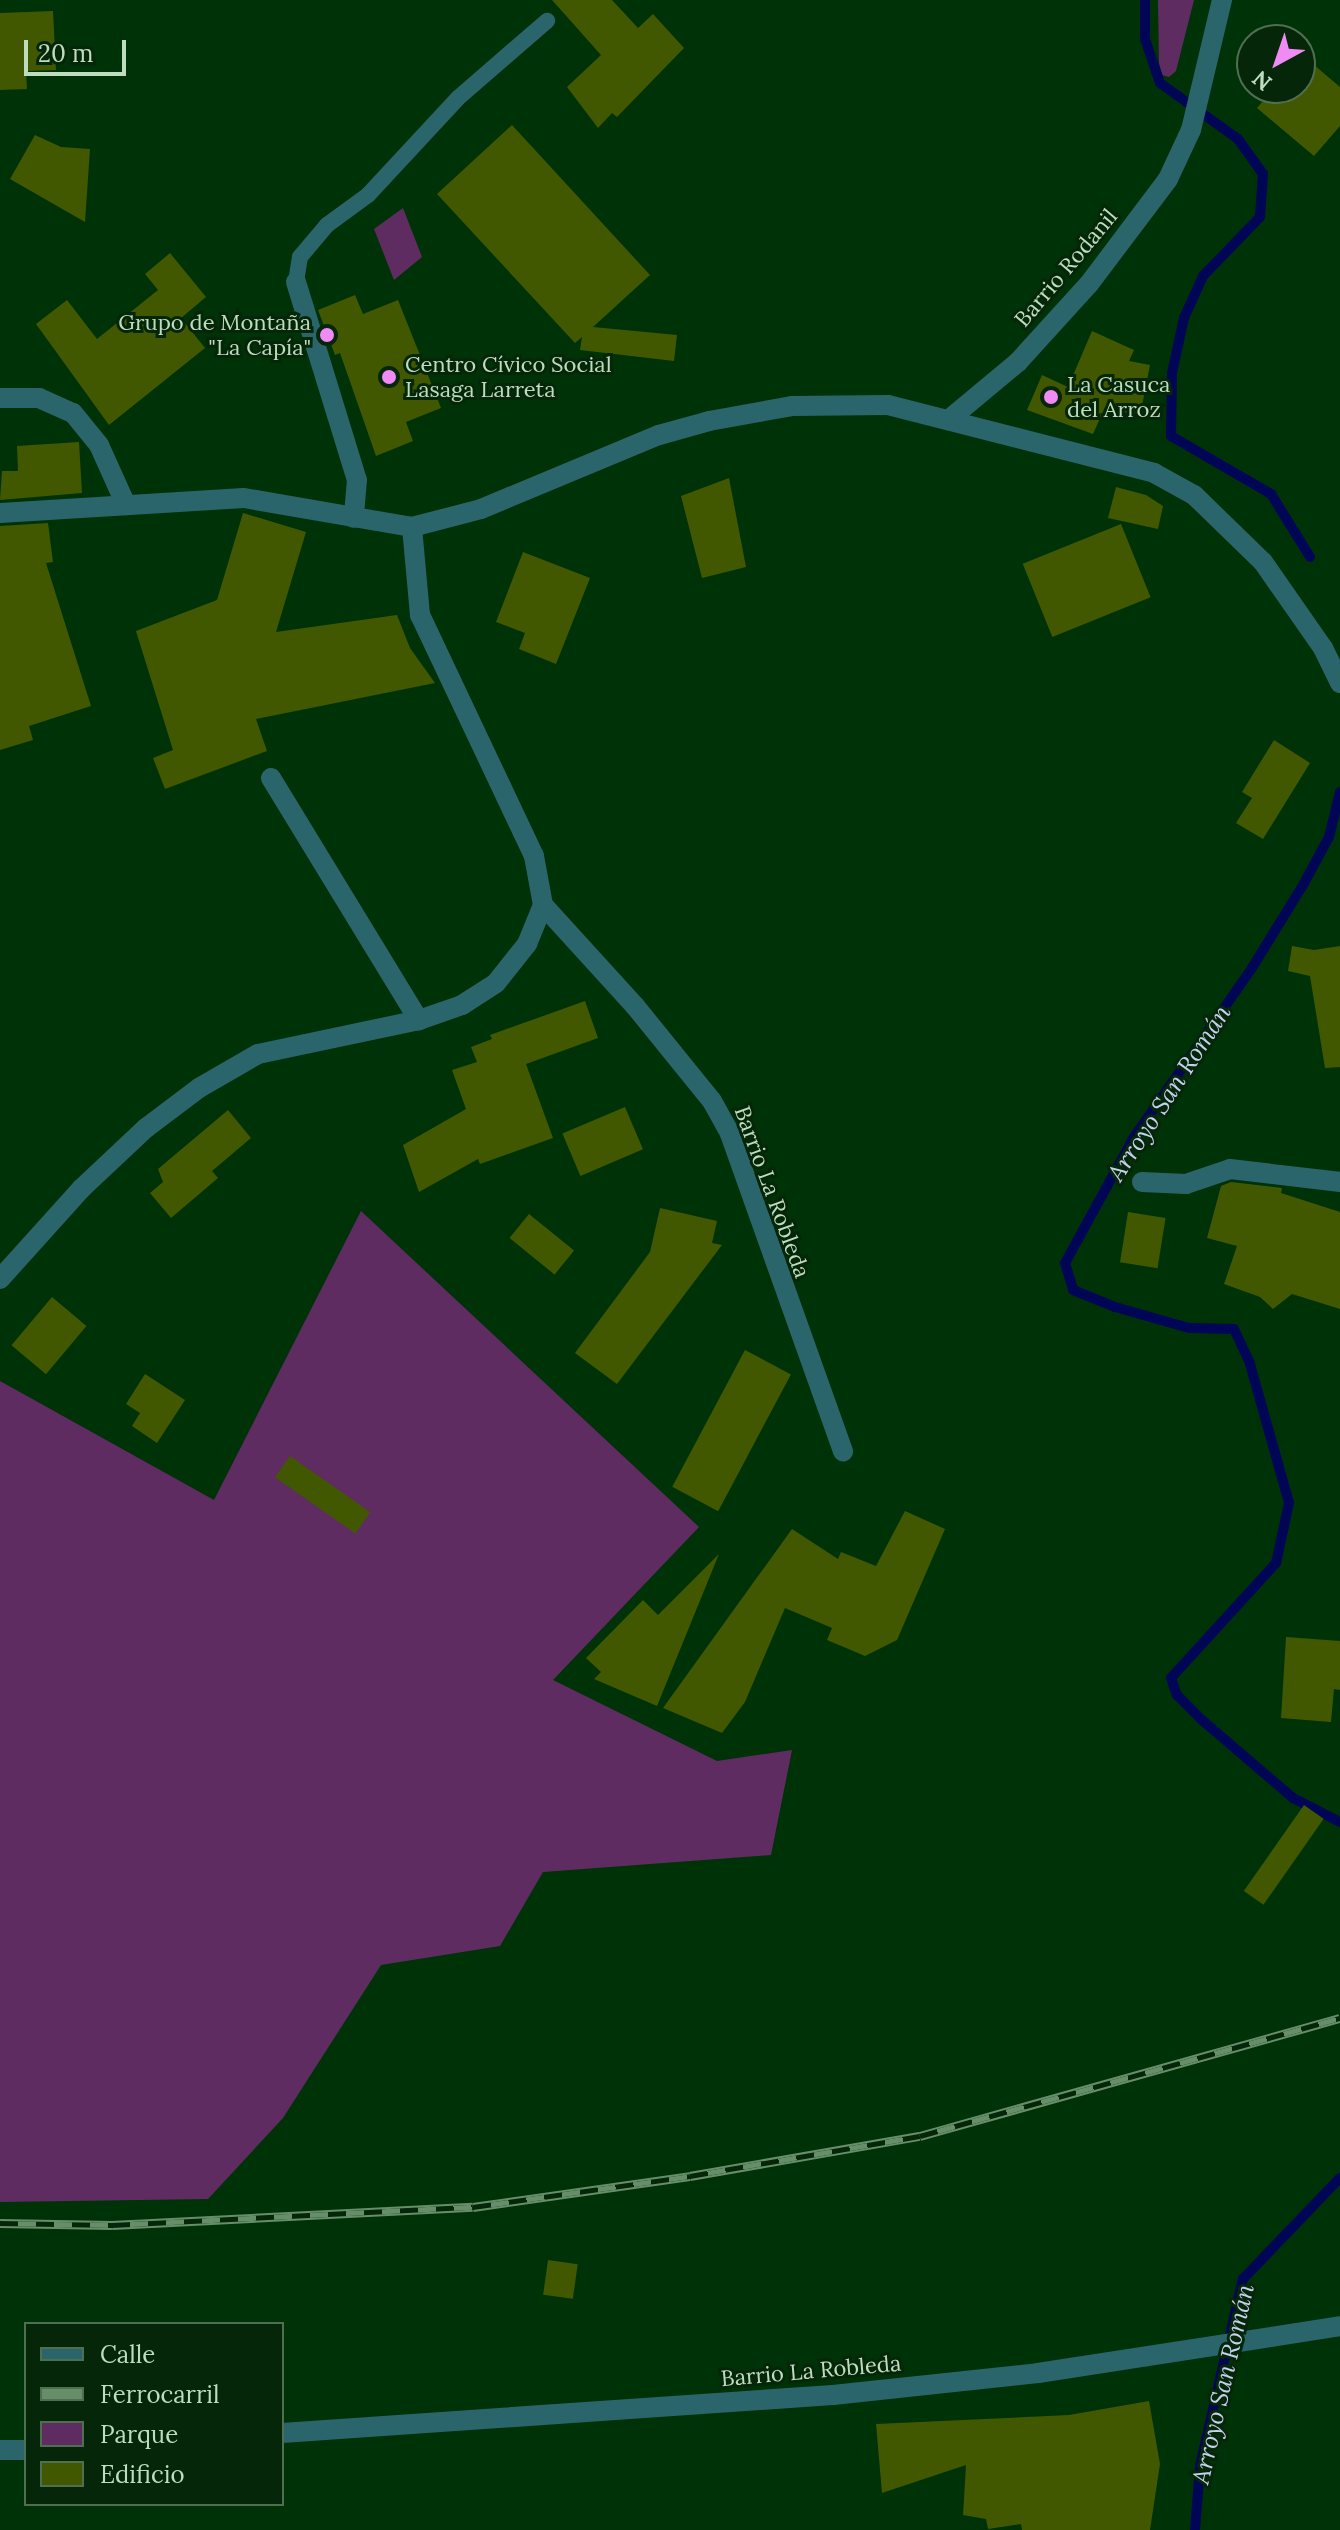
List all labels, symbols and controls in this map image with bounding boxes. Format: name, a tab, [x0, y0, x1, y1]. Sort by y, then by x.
scale bar	[28, 24, 130, 74]
north arrow	[1236, 24, 1316, 104]
text: 20 m	[38, 38, 94, 69]
text: N	[1246, 65, 1277, 97]
street label: Barrio Rodanil	[1009, 204, 1123, 332]
place label: Grupo de Montaña "La Capía"	[118, 309, 311, 360]
marker: Grupo de Montaña "La Capía"	[318, 326, 336, 344]
place label: Centro Cívico Social Lasaga Larreta	[405, 351, 612, 402]
marker: Centro Cívico Social Lasaga Larreta	[380, 368, 398, 386]
place label: La Casuca del Arroz	[1067, 371, 1170, 422]
marker: La Casuca del Arroz	[1042, 388, 1060, 406]
water label: Arroyo San Román	[1101, 999, 1237, 1187]
street label: Barrio La Robleda	[729, 1102, 815, 1282]
water label: Arroyo San Román	[1186, 2281, 1260, 2487]
legend	[24, 2322, 284, 2506]
text: Calle	[100, 2339, 155, 2370]
street label: Barrio La Robleda	[720, 2350, 902, 2392]
text: Ferrocarril	[100, 2379, 220, 2410]
text: Parque	[100, 2419, 178, 2450]
text: Edificio	[100, 2459, 185, 2490]

